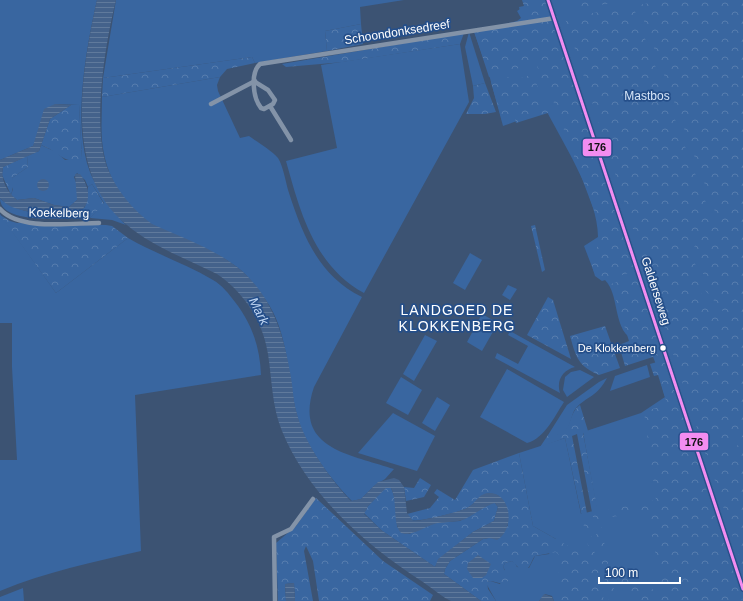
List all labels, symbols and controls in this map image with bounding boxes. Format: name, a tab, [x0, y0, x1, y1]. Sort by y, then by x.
street label: Schoondonksedreef	[343, 17, 451, 47]
park label: Mastbos	[624, 89, 670, 103]
line badge: 176	[582, 138, 612, 157]
text: 176	[588, 141, 606, 153]
street label: Koekelberg	[29, 205, 89, 221]
street label: Galderseweg	[638, 255, 674, 327]
water label: Mark	[246, 295, 273, 329]
district label: LANDGOED DE KLOKKENBERG	[399, 302, 515, 334]
place label: De Klokkenberg	[578, 342, 656, 354]
marker: De Klokkenberg	[658, 343, 668, 353]
line badge: 176	[679, 432, 709, 451]
text: 176	[685, 436, 703, 448]
scale bar	[599, 559, 680, 585]
text: 100 m	[605, 566, 638, 580]

